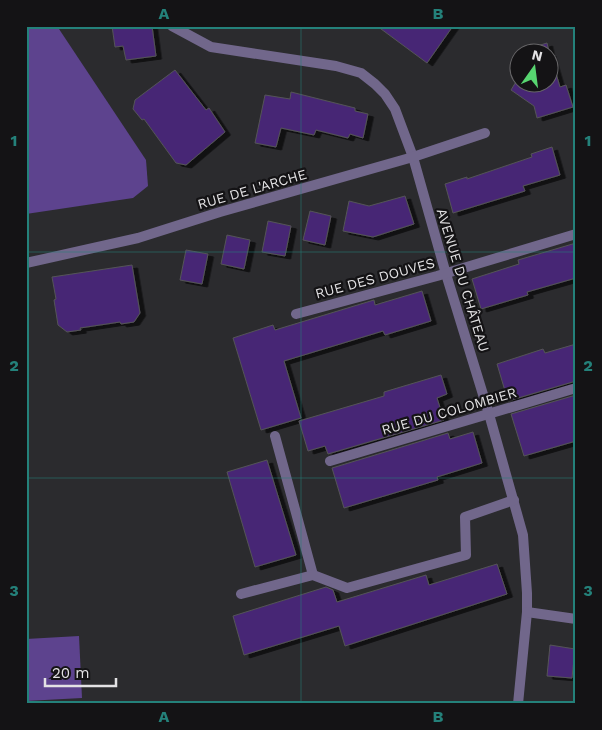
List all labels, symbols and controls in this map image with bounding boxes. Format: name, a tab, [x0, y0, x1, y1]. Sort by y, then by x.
text: A	[159, 4, 170, 23]
text: B	[433, 4, 444, 23]
north arrow	[510, 42, 560, 92]
text: N	[530, 46, 544, 64]
text: 1	[11, 131, 17, 150]
text: 1	[585, 131, 591, 150]
street label: RUE DE L'ARCHE	[196, 166, 308, 212]
street label: AVENUE DU CHÂTEAU	[434, 206, 492, 354]
street label: RUE DES DOUVES	[313, 254, 437, 302]
text: 2	[9, 356, 19, 375]
text: 2	[583, 356, 593, 375]
street label: RUE DU COLOMBIER	[380, 384, 518, 438]
text: 3	[9, 581, 19, 600]
text: 3	[583, 581, 593, 600]
scale bar	[45, 655, 116, 687]
text: 20 m	[52, 664, 90, 682]
text: A	[159, 707, 170, 726]
text: B	[433, 707, 444, 726]

